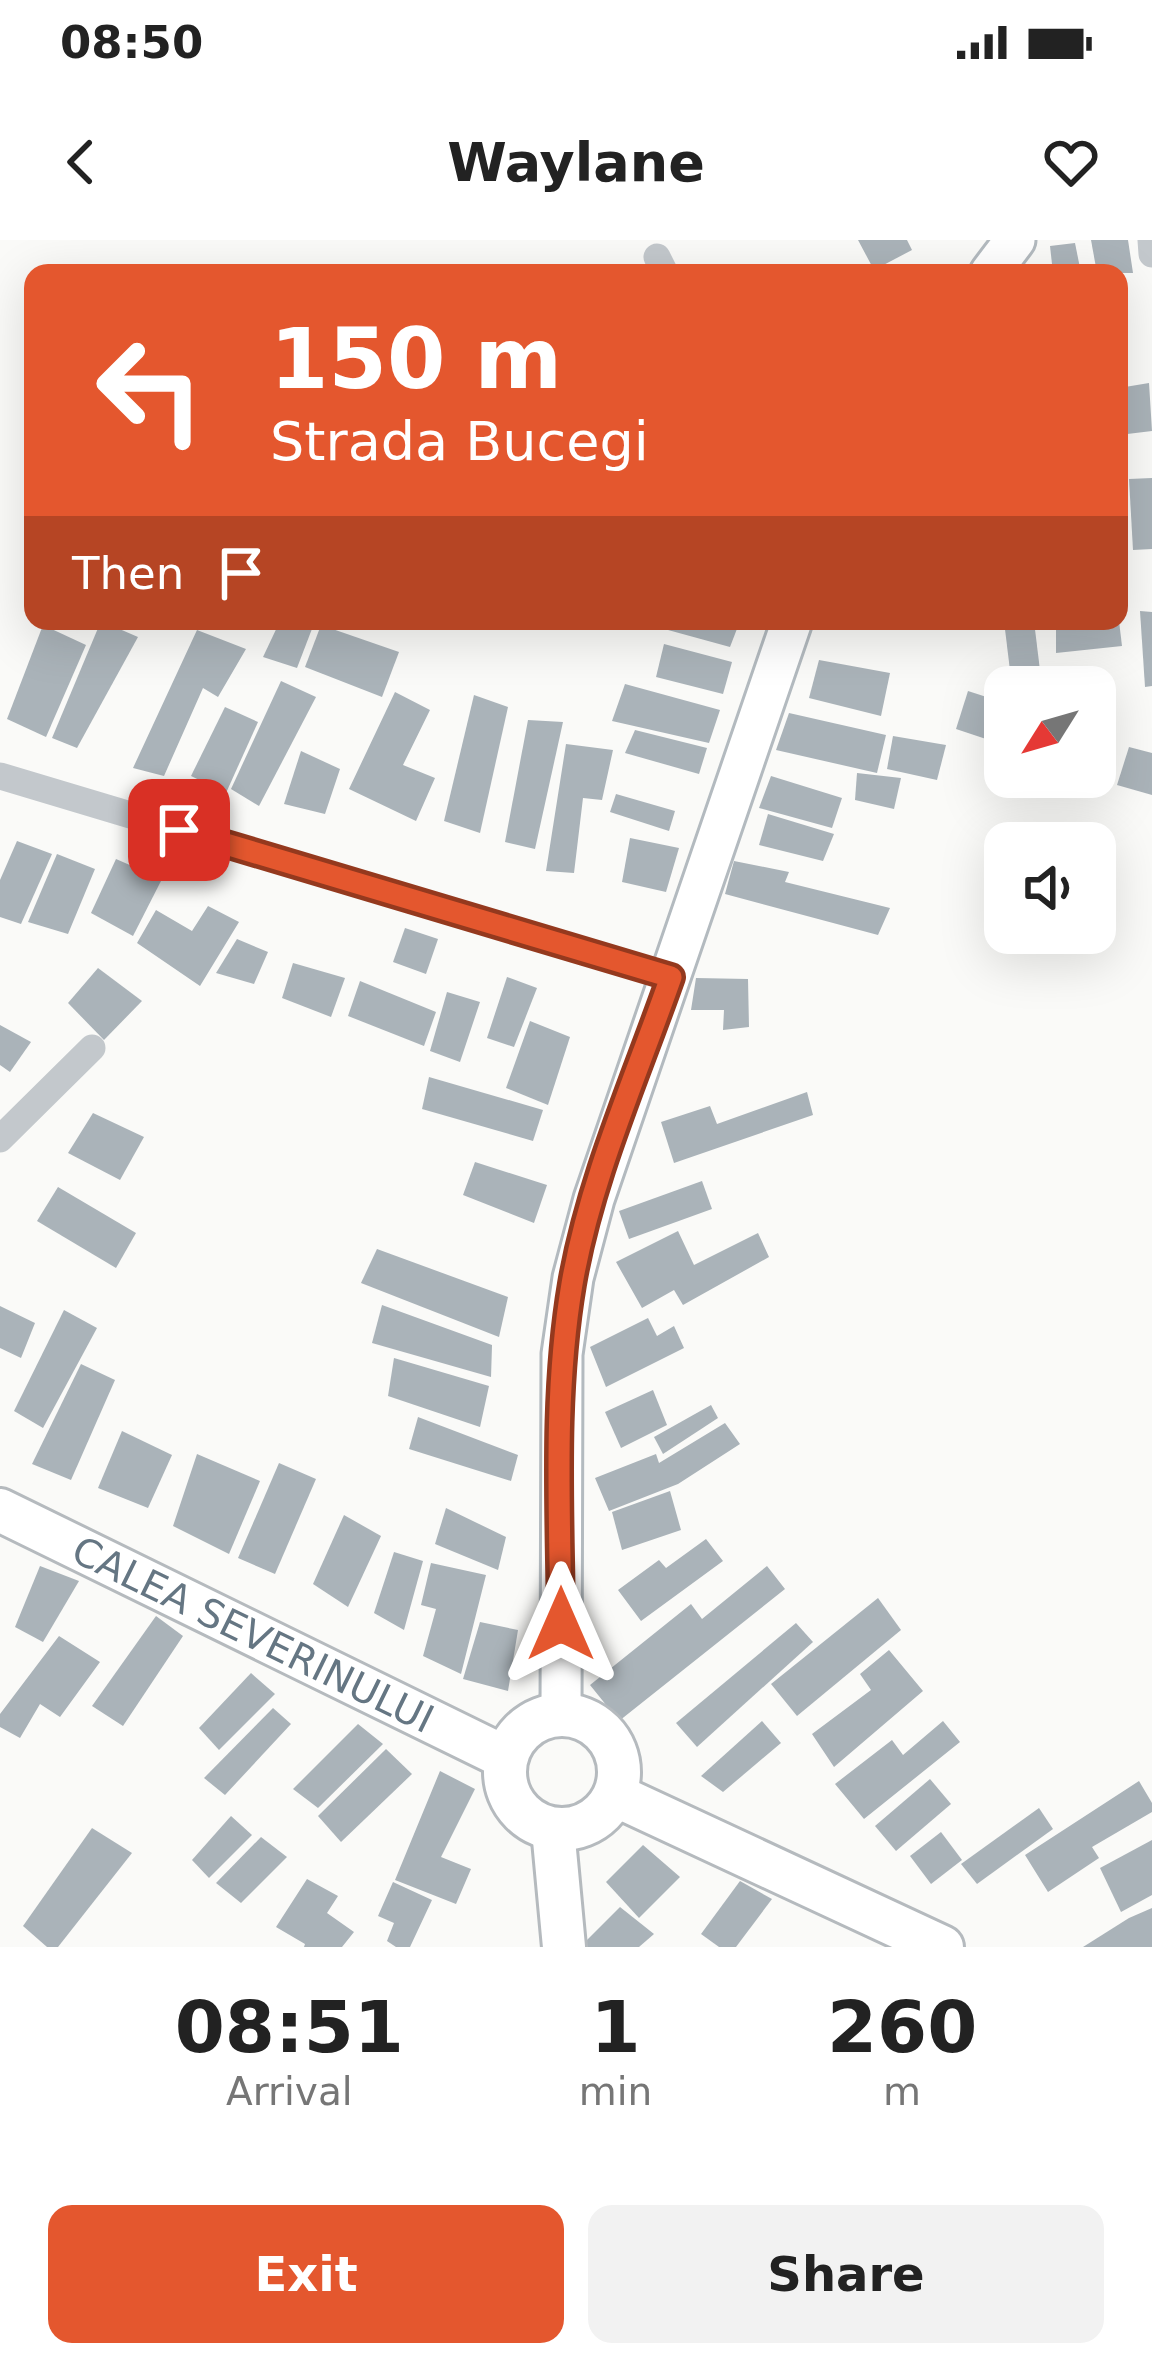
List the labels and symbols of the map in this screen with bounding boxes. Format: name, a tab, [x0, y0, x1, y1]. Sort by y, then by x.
north arrow	[984, 666, 1116, 798]
pin	[128, 779, 230, 881]
street label: CALEA SEVERINULUI	[65, 1527, 441, 1742]
position arrow	[498, 1561, 624, 1687]

